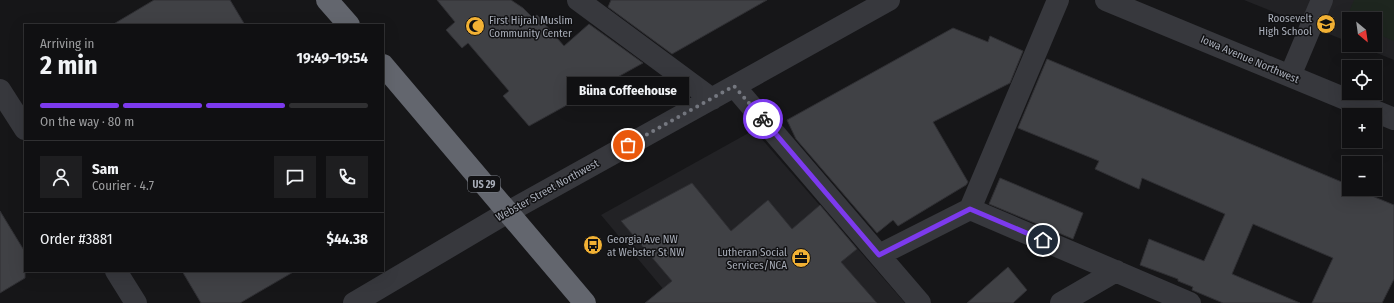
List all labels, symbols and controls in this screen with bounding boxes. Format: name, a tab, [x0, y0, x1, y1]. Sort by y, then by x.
place label: Roosevelt High School	[1259, 12, 1312, 38]
north arrow	[1342, 12, 1382, 52]
map controls	[1342, 12, 1382, 196]
school or university icon: Roosevelt High School	[1315, 13, 1337, 35]
place label: First Hijrah Muslim Community Center	[489, 14, 573, 40]
mosque icon: First Hijrah Muslim Community Center	[464, 15, 486, 37]
street label: Iowa Avenue Northwest	[1198, 33, 1301, 86]
text: Arriving in	[40, 36, 94, 51]
text: 19:49–19:54	[297, 49, 368, 67]
text: 2 min	[40, 50, 98, 81]
button: locate	[1342, 60, 1382, 100]
callout: Büna Coffeehouse	[567, 77, 689, 105]
text: Büna Coffeehouse	[579, 83, 677, 98]
courier	[743, 99, 783, 139]
icon: bike	[752, 108, 774, 130]
button: +	[1342, 108, 1382, 148]
text: On the way · 80 m	[40, 114, 134, 129]
pin	[611, 128, 645, 162]
icon: bag	[617, 134, 639, 156]
button: person	[40, 156, 82, 198]
button: chat	[274, 156, 316, 198]
button: phone	[326, 156, 368, 198]
button: −	[1342, 156, 1382, 196]
street label: Webster Street Northwest	[494, 157, 601, 224]
text: Sam	[92, 160, 119, 178]
road number: US 29	[468, 176, 500, 192]
text: Courier · 4.7	[92, 178, 154, 193]
pin	[1026, 223, 1060, 257]
icon: home	[1032, 229, 1054, 251]
text: Order #3881	[40, 230, 113, 248]
text: $44.38	[326, 230, 368, 248]
place label: Georgia Ave NW at Webster St NW	[607, 233, 685, 259]
bus stop icon: Georgia Ave NW at Webster St NW	[582, 234, 604, 256]
place label: Lutheran Social Services/NCA	[718, 246, 787, 272]
office icon: Lutheran Social Services/NCA	[790, 247, 812, 269]

